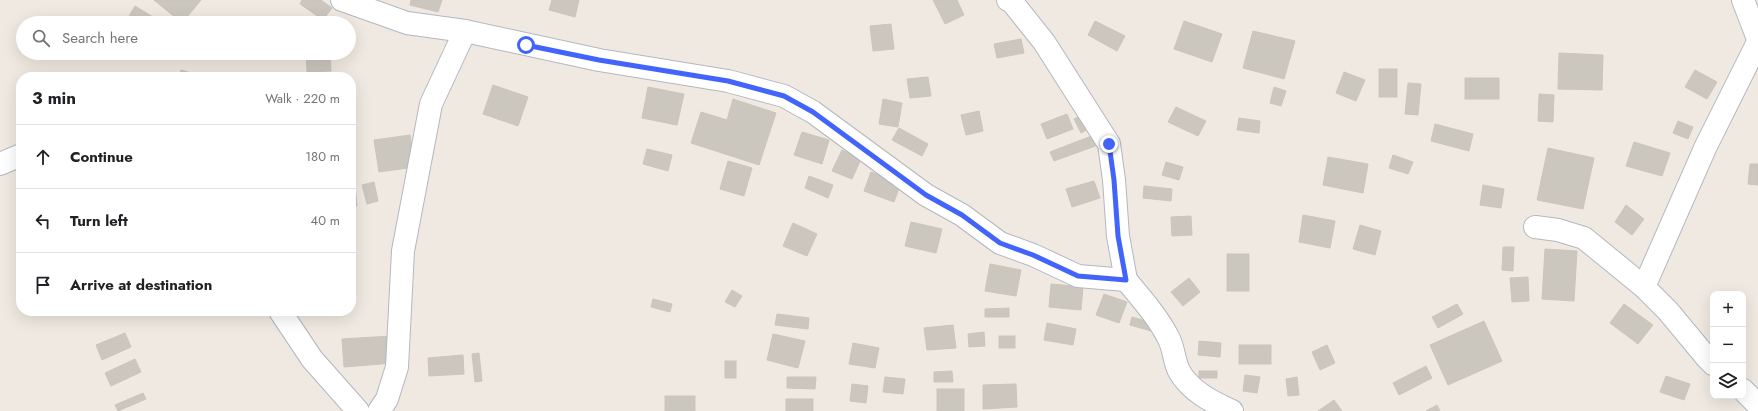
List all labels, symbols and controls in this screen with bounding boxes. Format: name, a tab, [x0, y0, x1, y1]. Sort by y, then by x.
search box	[16, 16, 356, 60]
icon: search	[30, 27, 52, 49]
text: Search here	[62, 27, 138, 49]
route start	[517, 36, 535, 54]
text: 3 min	[32, 86, 76, 110]
text: Walk · 220 m	[265, 89, 340, 108]
route end	[1100, 135, 1118, 153]
icon: ahead	[32, 146, 54, 168]
text: Continue	[70, 146, 133, 168]
text: 180 m	[305, 147, 340, 166]
icon: left	[32, 210, 54, 232]
text: Turn left	[70, 210, 128, 232]
text: 40 m	[311, 211, 340, 230]
icon: arrive	[32, 274, 54, 296]
text: Arrive at destination	[70, 274, 212, 296]
map controls	[1710, 291, 1746, 399]
button: +	[1710, 291, 1746, 327]
button: −	[1710, 327, 1746, 363]
button: layers	[1710, 363, 1746, 399]

